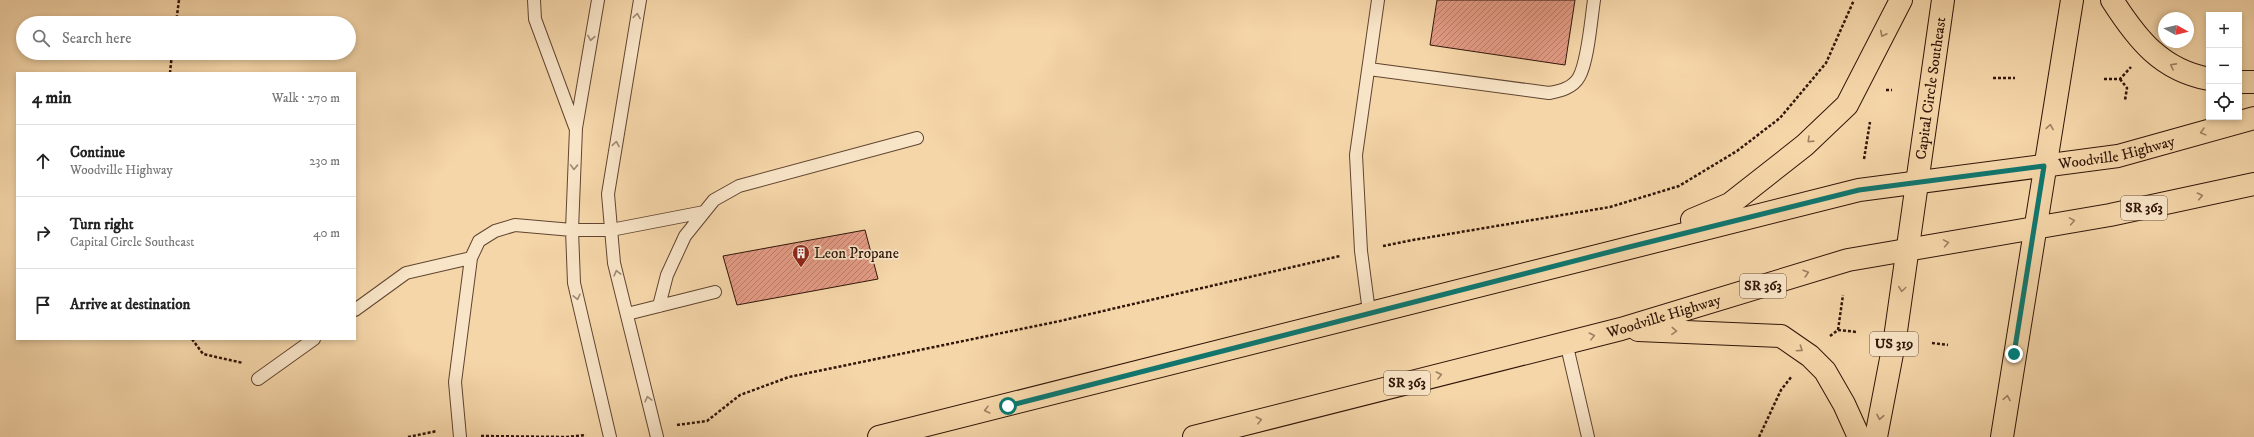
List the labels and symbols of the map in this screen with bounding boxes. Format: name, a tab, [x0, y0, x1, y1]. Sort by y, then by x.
north arrow	[2158, 12, 2194, 48]
one-way arrow	[633, 13, 641, 19]
street label: Capital Circle Southeast	[1911, 16, 1950, 161]
one-way arrow	[1880, 30, 1888, 38]
one-way arrow	[587, 35, 596, 42]
one-way arrow	[2170, 63, 2177, 71]
one-way arrow	[2045, 124, 2054, 130]
one-way arrow	[2200, 128, 2206, 136]
street label: Woodville Highway	[2056, 131, 2178, 173]
one-way arrow	[1807, 135, 1815, 143]
one-way arrow	[611, 141, 620, 147]
one-way arrow	[570, 164, 578, 170]
one-way arrow	[2197, 192, 2203, 200]
road number: SR 363	[2121, 196, 2167, 220]
one-way arrow	[2069, 218, 2075, 226]
one-way arrow	[1943, 240, 1949, 248]
building icon: Leon Propane	[791, 243, 811, 268]
place label: Leon Propane	[814, 244, 899, 263]
one-way arrow	[1802, 269, 1809, 278]
one-way arrow	[613, 270, 621, 276]
road number: SR 363	[1740, 274, 1786, 298]
one-way arrow	[1898, 286, 1907, 292]
street label: Woodville Highway	[1603, 289, 1724, 342]
one-way arrow	[572, 293, 580, 300]
one-way arrow	[1671, 327, 1677, 336]
one-way arrow	[1589, 332, 1596, 341]
road number: US 319	[1870, 332, 1918, 356]
one-way arrow	[1796, 344, 1803, 352]
route end	[2005, 345, 2023, 363]
road number: SR 363	[1384, 371, 1430, 395]
one-way arrow	[1436, 371, 1442, 379]
one-way arrow	[2002, 395, 2011, 402]
one-way arrow	[645, 396, 653, 402]
route start	[999, 397, 1017, 415]
one-way arrow	[984, 406, 990, 414]
one-way arrow	[1876, 414, 1885, 420]
one-way arrow	[1256, 417, 1262, 425]

